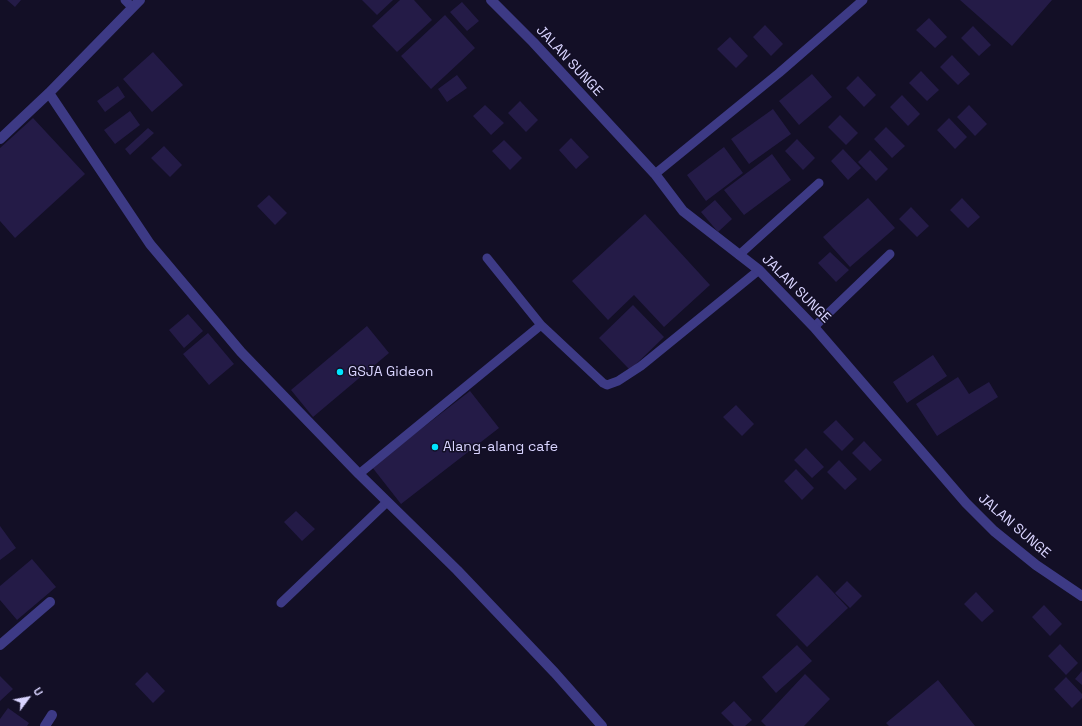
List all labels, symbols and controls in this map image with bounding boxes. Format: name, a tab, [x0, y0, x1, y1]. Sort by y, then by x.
street label: JALAN SUNGE	[532, 22, 606, 100]
street label: JALAN SUNGE	[758, 251, 834, 327]
place label: GSJA Gideon	[348, 364, 433, 380]
marker: GSJA Gideon	[335, 367, 345, 377]
place label: Alang-alang cafe	[443, 439, 558, 455]
marker: Alang-alang cafe	[430, 442, 440, 452]
street label: JALAN SUNGE	[974, 490, 1054, 562]
north arrow	[8, 678, 48, 718]
text: U	[30, 685, 46, 698]

